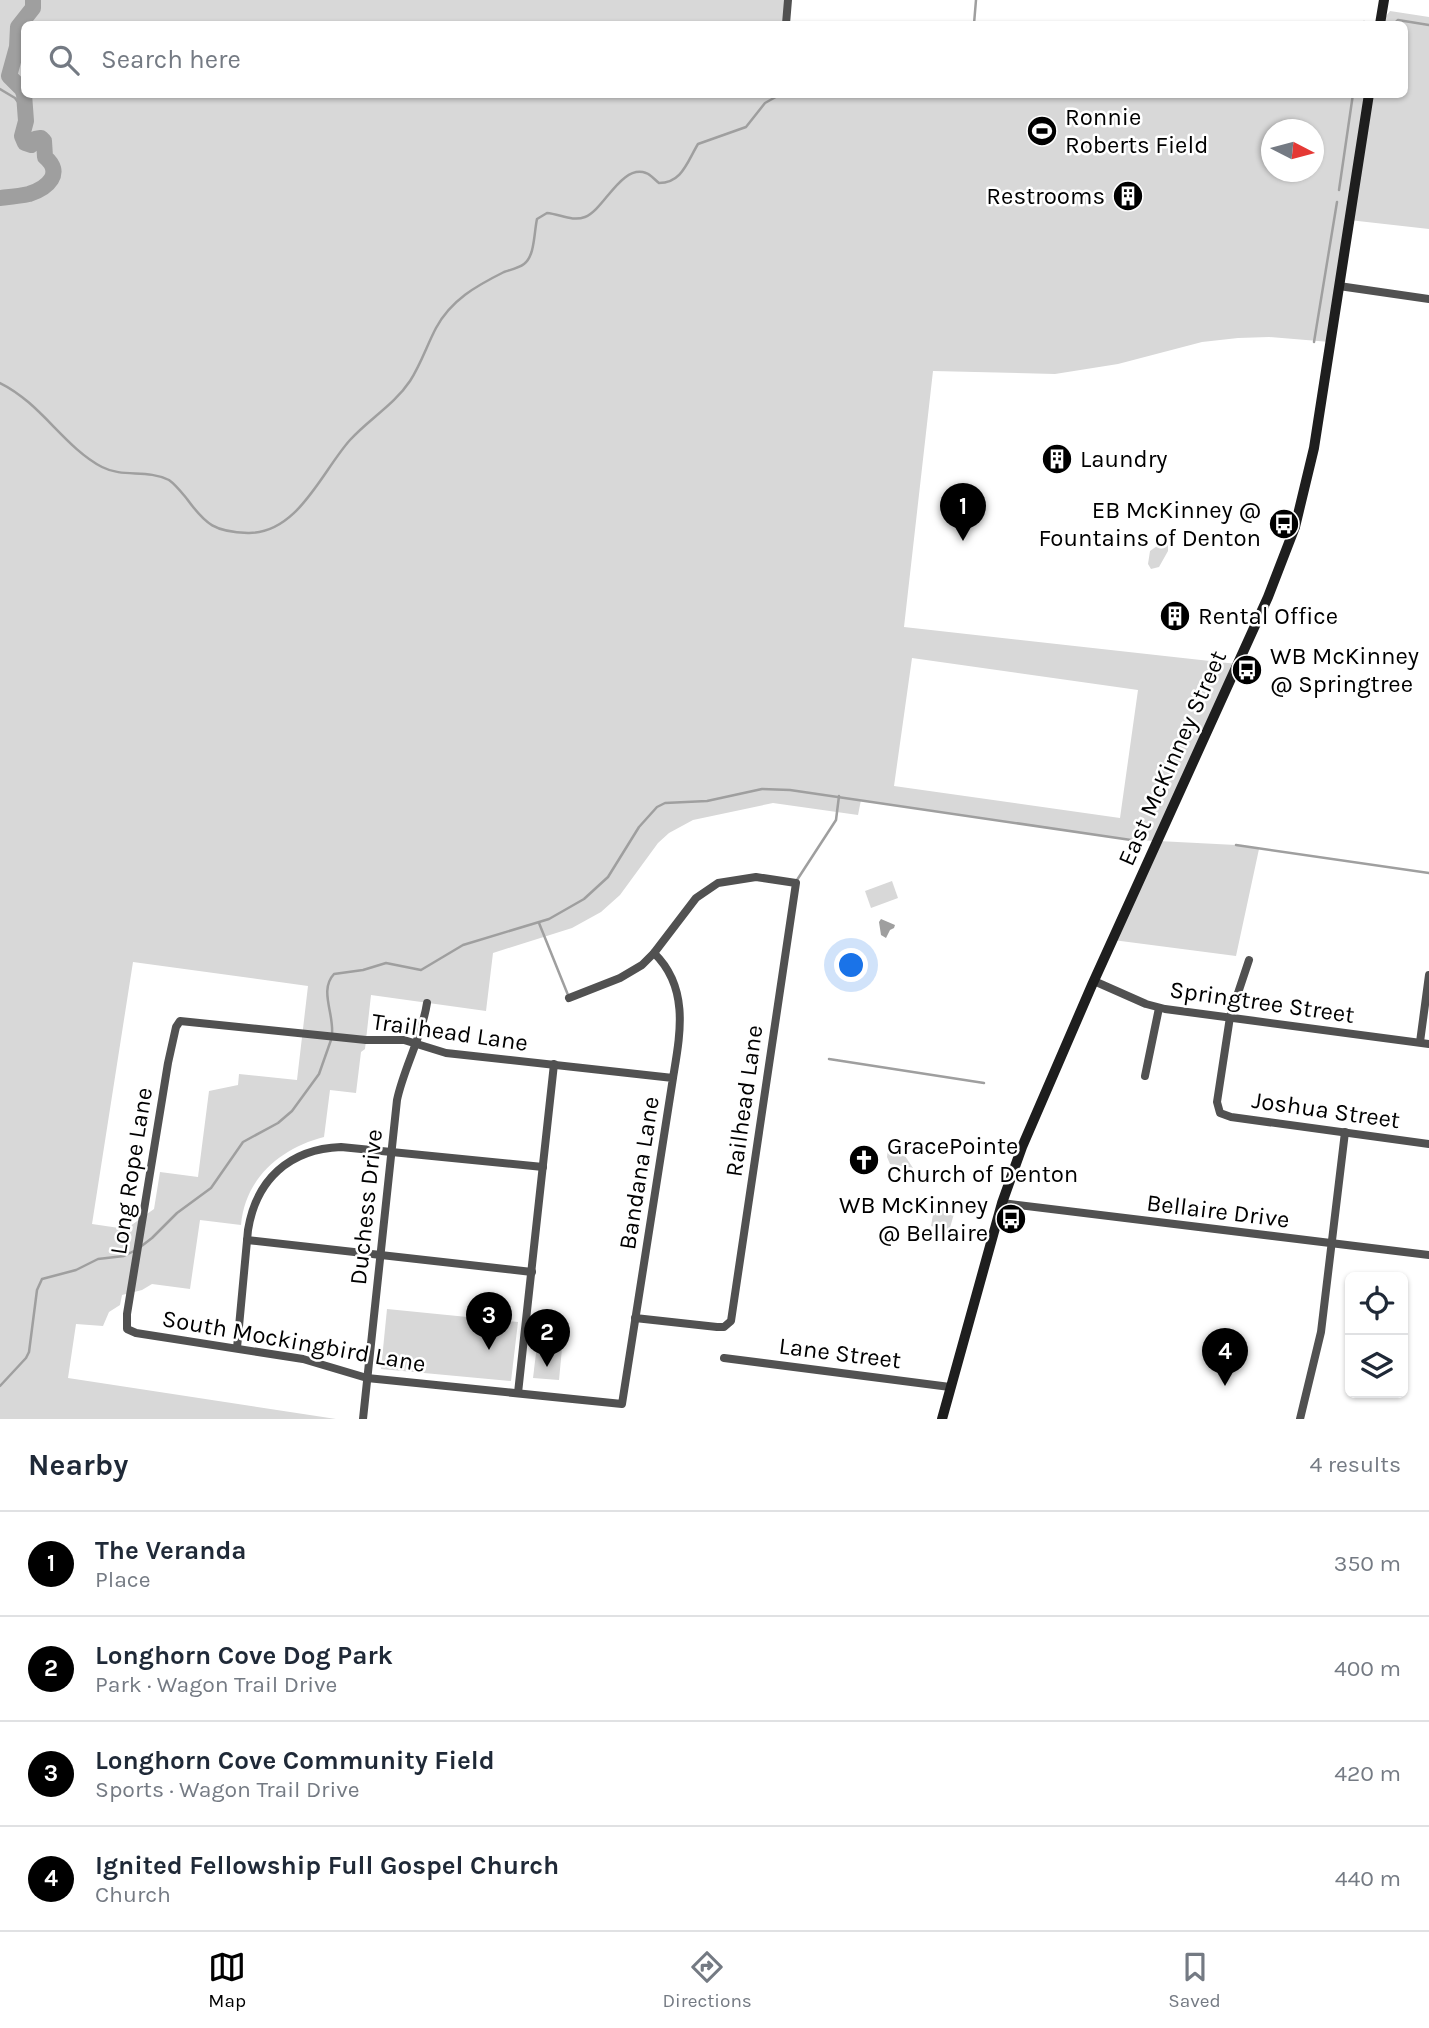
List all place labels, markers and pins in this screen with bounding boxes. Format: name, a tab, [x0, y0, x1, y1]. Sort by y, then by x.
place label: Ronnie Roberts Field	[1065, 103, 1208, 159]
sports icon: Ronnie Roberts Field	[1025, 114, 1059, 148]
building icon: Restrooms	[1111, 179, 1145, 213]
place label: Restrooms	[986, 182, 1105, 210]
building icon: Laundry	[1040, 442, 1074, 476]
place label: Laundry	[1080, 445, 1168, 473]
pin: 1	[940, 483, 986, 541]
place label: EB McKinney @ Fountains of Denton	[1038, 496, 1261, 552]
bus stop icon: EB McKinney @ Fountains of Denton	[1267, 507, 1301, 541]
building icon: Rental Office	[1158, 599, 1192, 633]
place label: Rental Office	[1198, 602, 1338, 630]
place label: WB McKinney @ Springtree	[1270, 642, 1419, 698]
bus stop icon: WB McKinney @ Springtree	[1230, 653, 1264, 687]
place label: GracePointe Church of Denton	[887, 1132, 1078, 1188]
church icon: GracePointe Church of Denton	[847, 1143, 881, 1177]
place label: WB McKinney @ Bellaire	[839, 1191, 988, 1247]
bus stop icon: WB McKinney @ Bellaire	[994, 1202, 1028, 1236]
pin: 3	[466, 1292, 512, 1350]
pin: 2	[524, 1309, 570, 1367]
pin: 4	[1202, 1328, 1248, 1386]

